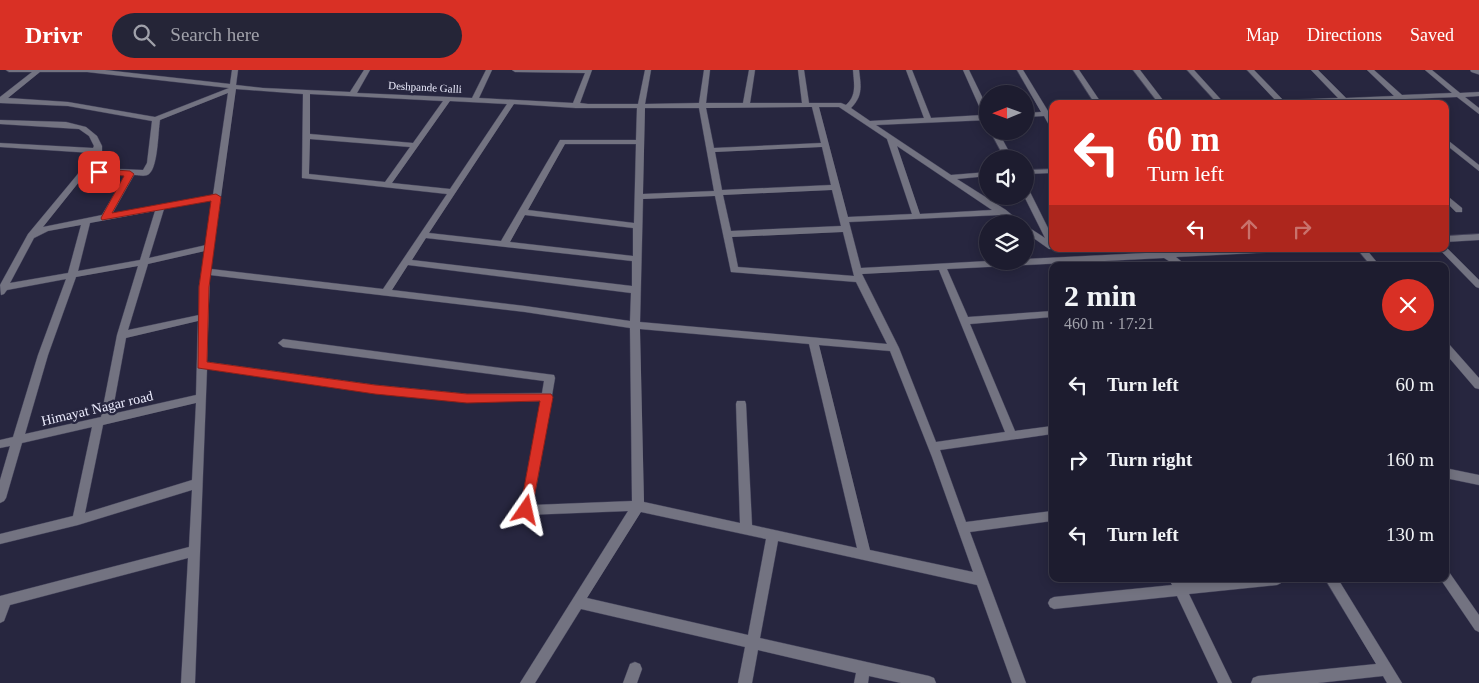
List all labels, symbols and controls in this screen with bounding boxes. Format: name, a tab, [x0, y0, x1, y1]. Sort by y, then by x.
search box	[112, 13, 462, 58]
icon: search	[130, 21, 158, 49]
text: Drivr	[25, 22, 82, 48]
text: Search here	[170, 24, 259, 45]
text: Map	[1246, 25, 1279, 45]
text: Directions	[1307, 25, 1382, 45]
text: Saved	[1410, 25, 1454, 45]
street label: Deshpande Galli	[388, 79, 462, 95]
north arrow	[979, 85, 1034, 140]
map controls	[979, 85, 1034, 270]
icon: left	[1064, 120, 1129, 185]
text: 60 m	[1147, 120, 1220, 159]
button: sound	[979, 150, 1034, 205]
pin	[78, 151, 120, 193]
icon: arrive	[85, 158, 113, 186]
text: Turn left	[1147, 161, 1224, 186]
button: layers	[979, 215, 1034, 270]
icon: left	[1182, 215, 1210, 243]
icon: ahead	[1235, 215, 1263, 243]
icon: right	[1288, 215, 1316, 243]
text: 2 min	[1064, 279, 1137, 312]
button: close	[1382, 279, 1434, 331]
text: 460 m · 17:21	[1064, 315, 1154, 332]
icon: left	[1064, 371, 1092, 399]
text: Turn left	[1107, 374, 1179, 395]
text: 60 m	[1395, 374, 1434, 395]
street label: Himayat Nagar road	[40, 388, 154, 429]
icon: right	[1064, 446, 1092, 474]
text: Turn right	[1107, 449, 1192, 470]
text: 160 m	[1386, 449, 1434, 470]
position arrow	[499, 483, 551, 535]
icon: left	[1064, 521, 1092, 549]
text: Turn left	[1107, 524, 1179, 545]
text: 130 m	[1386, 524, 1434, 545]

